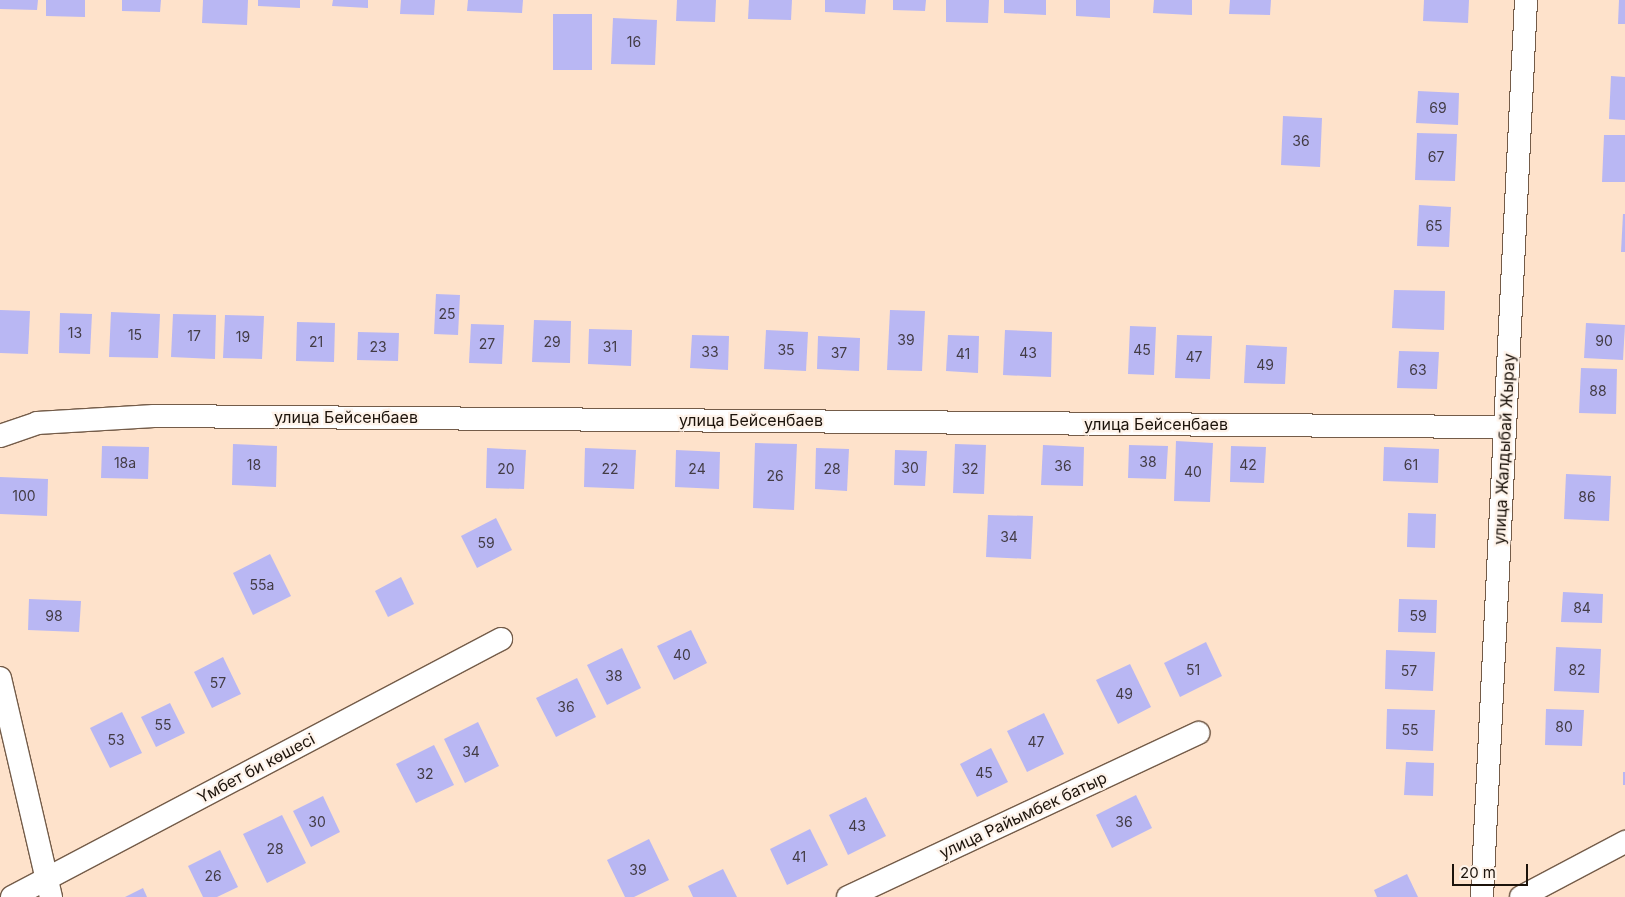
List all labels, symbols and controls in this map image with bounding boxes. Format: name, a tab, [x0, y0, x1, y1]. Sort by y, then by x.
house number: 16	[627, 34, 641, 50]
house number: 69	[1429, 100, 1447, 116]
house number: 36	[1292, 133, 1310, 149]
house number: 67	[1428, 149, 1444, 165]
house number: 65	[1425, 218, 1443, 234]
house number: 25	[438, 306, 456, 322]
house number: 13	[68, 325, 82, 341]
house number: 15	[128, 327, 142, 343]
house number: 17	[187, 328, 201, 344]
house number: 19	[236, 329, 250, 345]
house number: 39	[897, 332, 915, 348]
house number: 90	[1595, 333, 1613, 349]
house number: 21	[309, 334, 323, 350]
house number: 29	[543, 334, 561, 350]
house number: 27	[479, 336, 495, 352]
house number: 23	[369, 339, 387, 355]
house number: 31	[603, 339, 617, 355]
house number: 35	[777, 342, 795, 358]
house number: 45	[1133, 342, 1151, 358]
house number: 33	[701, 344, 719, 360]
house number: 37	[831, 345, 847, 361]
house number: 43	[1019, 345, 1037, 361]
house number: 41	[956, 346, 970, 362]
house number: 47	[1186, 349, 1202, 365]
street label: улица Жалдыбай Жырау	[1489, 353, 1519, 545]
house number: 49	[1256, 357, 1274, 373]
house number: 63	[1409, 362, 1427, 378]
house number: 88	[1589, 383, 1607, 399]
street label: улица Бейсенбаев	[274, 407, 418, 427]
street label: улица Бейсенбаев	[679, 410, 823, 430]
street label: улица Бейсенбаев	[1084, 414, 1228, 434]
house number: 38	[1139, 454, 1157, 470]
house number: 18а	[114, 455, 136, 471]
house number: 18	[247, 457, 261, 473]
house number: 42	[1239, 457, 1257, 473]
house number: 61	[1404, 457, 1418, 473]
house number: 36	[1054, 458, 1072, 474]
house number: 30	[901, 460, 919, 476]
house number: 20	[497, 461, 515, 477]
house number: 22	[601, 461, 619, 477]
house number: 24	[688, 461, 706, 477]
house number: 28	[823, 461, 841, 477]
house number: 32	[961, 461, 979, 477]
house number: 40	[1184, 464, 1202, 480]
house number: 26	[766, 468, 784, 484]
house number: 100	[12, 488, 36, 504]
house number: 86	[1578, 489, 1596, 505]
house number: 34	[1000, 529, 1018, 545]
house number: 59	[477, 535, 495, 551]
house number: 55а	[250, 577, 274, 593]
house number: 84	[1573, 600, 1591, 616]
house number: 98	[45, 608, 63, 624]
house number: 59	[1409, 608, 1427, 624]
house number: 40	[673, 647, 691, 663]
house number: 51	[1186, 662, 1200, 678]
house number: 82	[1568, 662, 1586, 678]
house number: 57	[1401, 663, 1417, 679]
house number: 38	[605, 668, 623, 684]
house number: 57	[210, 675, 226, 691]
house number: 49	[1115, 686, 1133, 702]
house number: 36	[557, 699, 575, 715]
house number: 55	[154, 717, 172, 733]
house number: 80	[1555, 719, 1573, 735]
house number: 55	[1401, 722, 1419, 738]
street label: Үмбет би көшесі	[194, 729, 318, 807]
house number: 53	[107, 732, 125, 748]
house number: 47	[1028, 734, 1044, 750]
house number: 34	[462, 744, 480, 760]
house number: 45	[975, 765, 993, 781]
house number: 32	[416, 766, 434, 782]
street label: улица Райымбек батыр	[936, 768, 1110, 862]
house number: 30	[308, 814, 326, 830]
house number: 36	[1115, 814, 1133, 830]
house number: 43	[848, 818, 866, 834]
house number: 28	[266, 841, 284, 857]
house number: 41	[792, 849, 806, 865]
scale bar	[1455, 854, 1531, 886]
house number: 39	[629, 862, 647, 878]
text: 20 m	[1460, 863, 1496, 882]
house number: 26	[204, 868, 222, 884]

